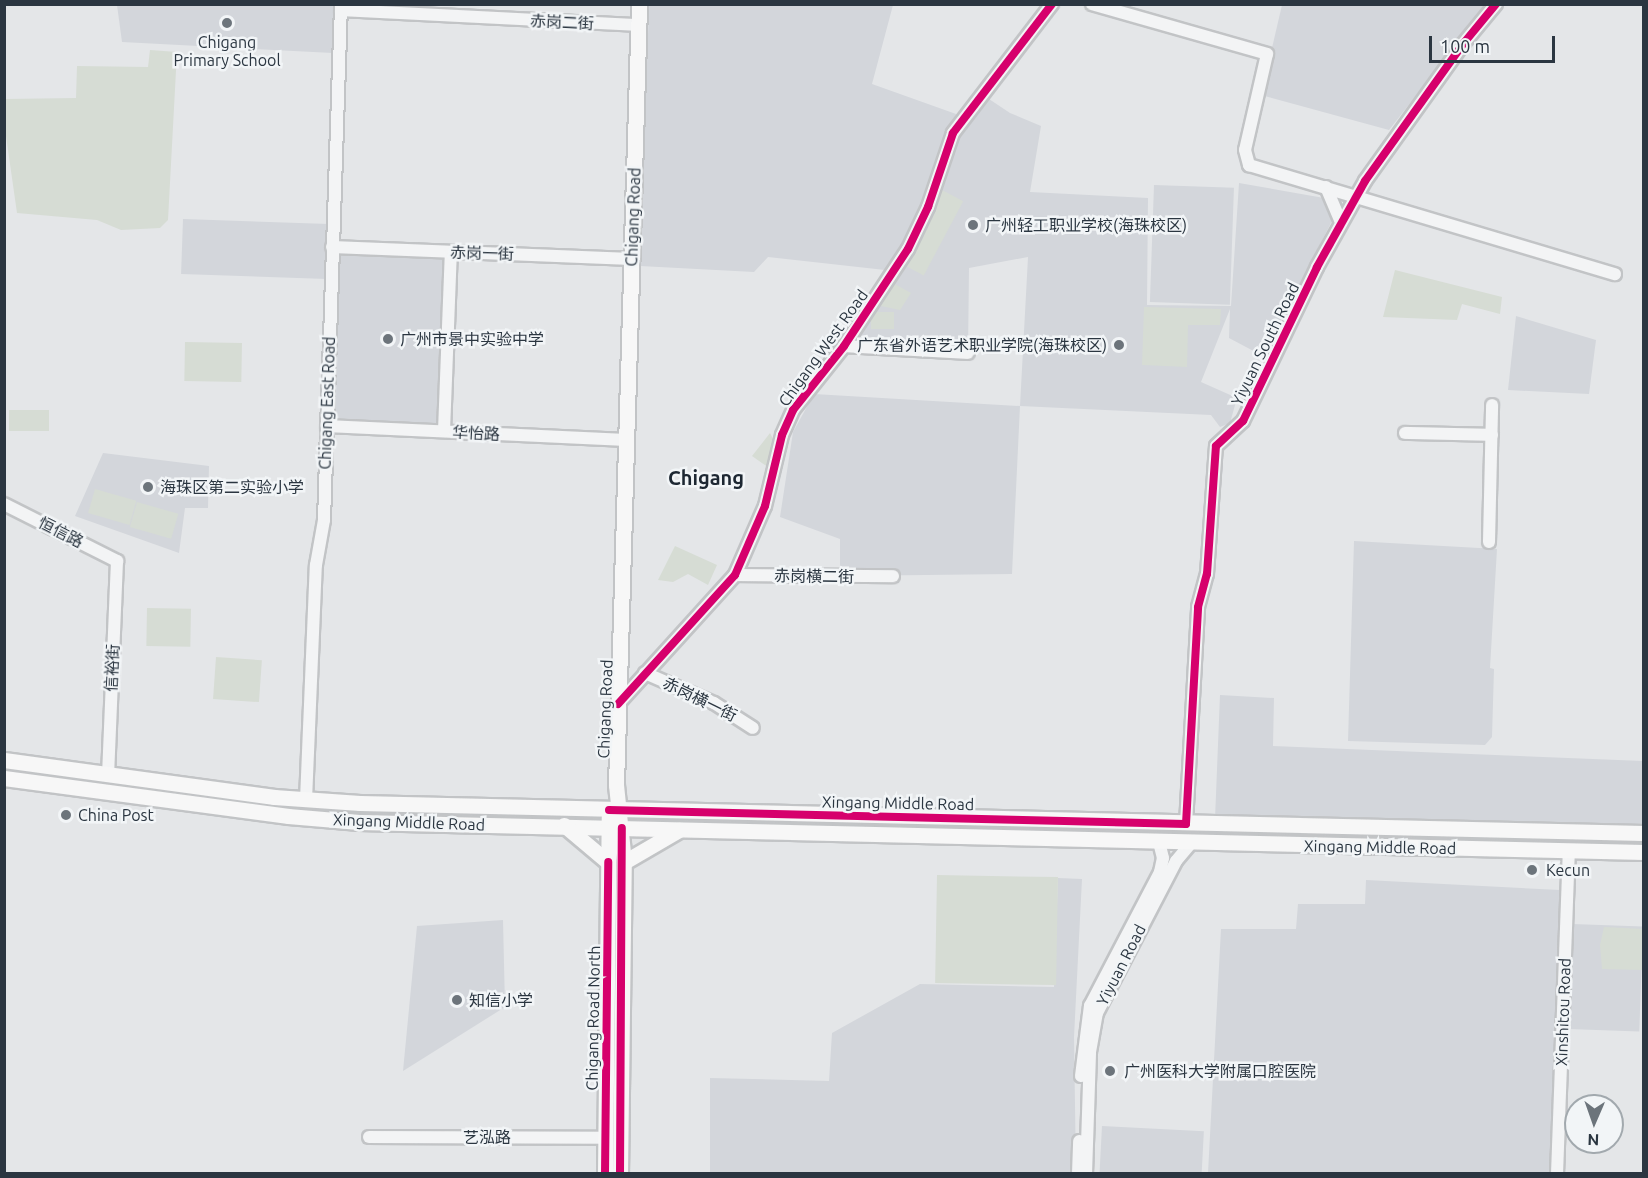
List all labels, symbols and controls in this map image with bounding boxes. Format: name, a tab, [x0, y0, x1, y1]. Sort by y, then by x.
street label: 赤岗二街	[530, 11, 594, 33]
marker: Chigang Primary School	[220, 16, 234, 30]
scale bar	[1432, 24, 1558, 62]
place label: Chigang Primary School	[173, 32, 281, 70]
text: 100 m	[1440, 36, 1490, 56]
street label: Chigang Road	[622, 167, 644, 267]
place label: 广州轻工职业学校(海珠校区)	[985, 215, 1187, 235]
marker: 广州轻工职业学校(海珠校区)	[966, 218, 980, 232]
street label: 赤岗一街	[450, 242, 514, 264]
street label: Yiyuan South Road	[1227, 279, 1303, 409]
street label: Chigang West Road	[774, 286, 872, 410]
place label: 广州市景中实验中学	[400, 329, 544, 349]
marker: 广州市景中实验中学	[381, 332, 395, 346]
place label: 广东省外语艺术职业学院(海珠校区)	[857, 335, 1107, 355]
street label: Chigang East Road	[315, 336, 339, 470]
marker: 广东省外语艺术职业学院(海珠校区)	[1112, 338, 1126, 352]
street label: 华怡路	[452, 422, 500, 444]
district label: Chigang	[668, 465, 744, 489]
place label: 海珠区第二实验小学	[160, 477, 304, 497]
marker: 海珠区第二实验小学	[141, 480, 155, 494]
street label: 恒信路	[35, 513, 87, 551]
street label: 赤岗横二街	[774, 566, 854, 586]
street label: 信裕街	[101, 644, 123, 692]
street label: Chigang Road	[594, 659, 616, 759]
street label: 赤岗横一街	[660, 673, 740, 725]
street label: Xingang Middle Road	[822, 792, 974, 814]
place label: China Post	[78, 805, 154, 825]
marker: China Post	[59, 808, 73, 822]
street label: Xingang Middle Road	[333, 810, 485, 834]
street label: Xingang Middle Road	[1304, 836, 1456, 858]
place label: Kecun	[1546, 860, 1590, 880]
marker: Kecun	[1523, 861, 1541, 879]
street label: Yiyuan Road	[1092, 921, 1150, 1009]
street label: Chigang Road North	[582, 945, 604, 1091]
street label: Xinshitou Road	[1552, 958, 1574, 1066]
place label: 知信小学	[469, 990, 533, 1010]
marker: 知信小学	[450, 993, 464, 1007]
place label: 广州医科大学附属口腔医院	[1124, 1061, 1316, 1081]
marker: 广州医科大学附属口腔医院	[1101, 1062, 1119, 1080]
north arrow	[1564, 1094, 1624, 1154]
street label: 艺泓路	[463, 1127, 511, 1147]
text: N	[1587, 1131, 1600, 1149]

